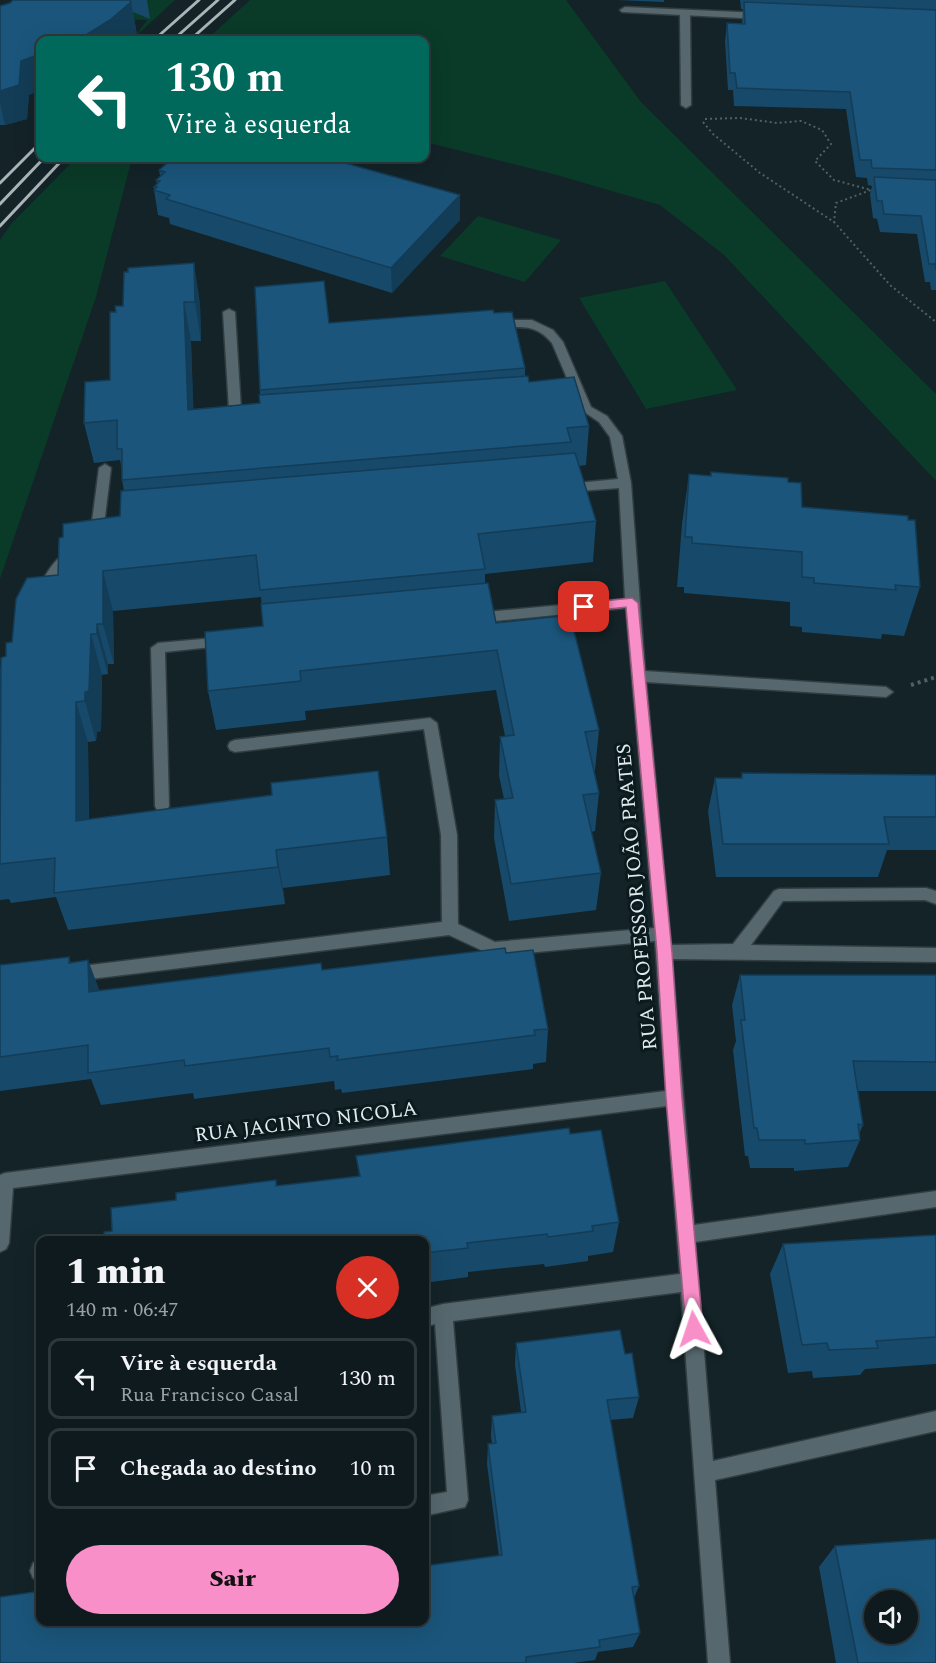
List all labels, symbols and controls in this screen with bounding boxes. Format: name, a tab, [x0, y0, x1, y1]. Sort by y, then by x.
text: 130 m	[165, 47, 284, 110]
icon: left	[66, 60, 144, 138]
text: Vire à esquerda	[165, 104, 351, 146]
pin	[558, 581, 609, 632]
icon: arrive	[567, 590, 600, 623]
street label: RUA PROFESSOR JOÃO PRATES	[609, 742, 665, 1052]
street label: RUA JACINTO NICOLA	[193, 1093, 419, 1151]
text: 1 min	[66, 1245, 166, 1300]
button: close	[336, 1256, 399, 1319]
text: 140 m · 06:47	[66, 1295, 178, 1325]
position arrow	[662, 1297, 726, 1361]
text: Vire à esquerda	[120, 1347, 277, 1380]
icon: left	[69, 1362, 102, 1395]
text: 130 m	[339, 1362, 396, 1395]
text: Rua Francisco Casal	[120, 1380, 299, 1410]
icon: arrive	[69, 1452, 102, 1485]
text: Chegada ao destino	[120, 1452, 317, 1485]
text: 10 m	[350, 1452, 396, 1485]
button: Sair	[66, 1545, 399, 1614]
map controls	[864, 1590, 918, 1644]
button: sound	[864, 1590, 918, 1644]

